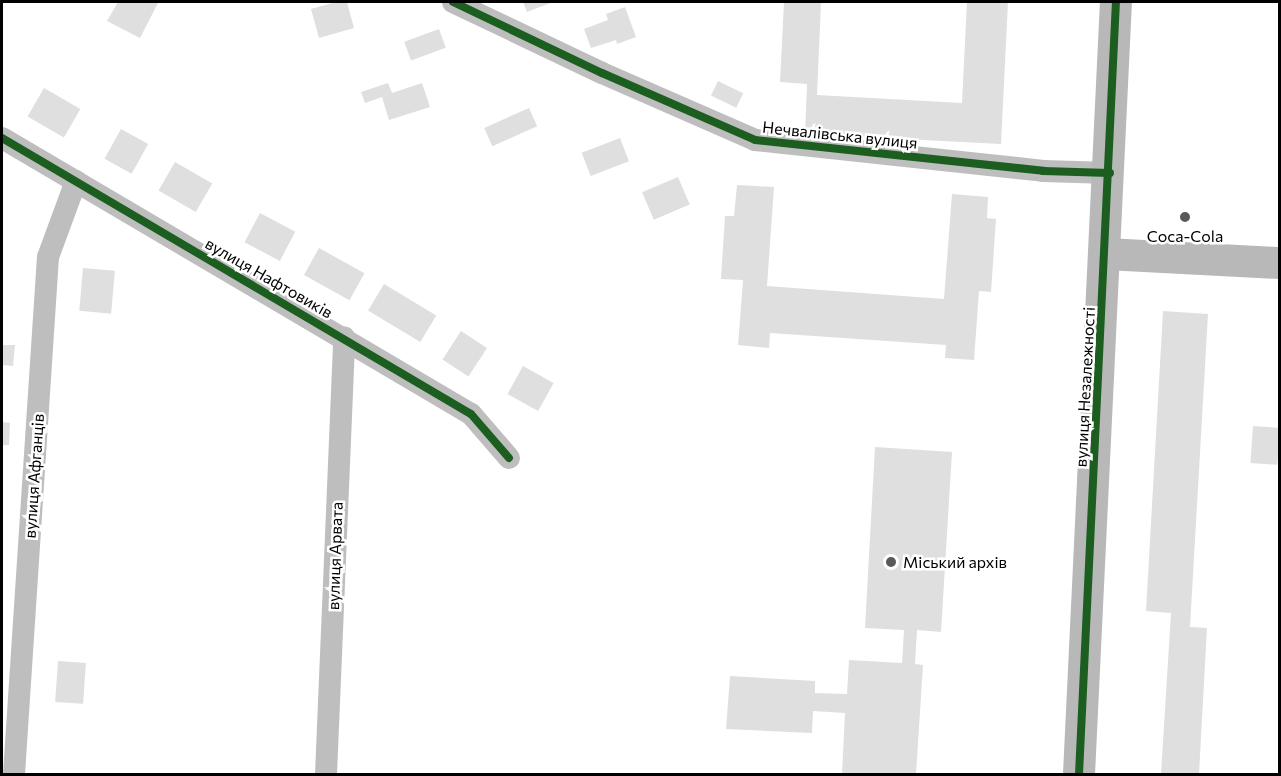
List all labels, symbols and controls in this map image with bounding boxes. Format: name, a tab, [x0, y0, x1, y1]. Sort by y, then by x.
street label: Нечвалівська вулиця	[761, 117, 919, 153]
marker: Coca-Cola	[1178, 210, 1192, 224]
place label: Coca-Cola	[1147, 226, 1223, 246]
street label: вулиця Нафтовиків	[202, 234, 336, 322]
street label: вулиця Незалежності	[1071, 306, 1099, 468]
street label: вулиця Афганців	[20, 413, 48, 539]
street label: вулиця Арвата	[324, 502, 346, 610]
place label: Міський архів	[903, 552, 1007, 572]
marker: Міський архів	[884, 555, 898, 569]

